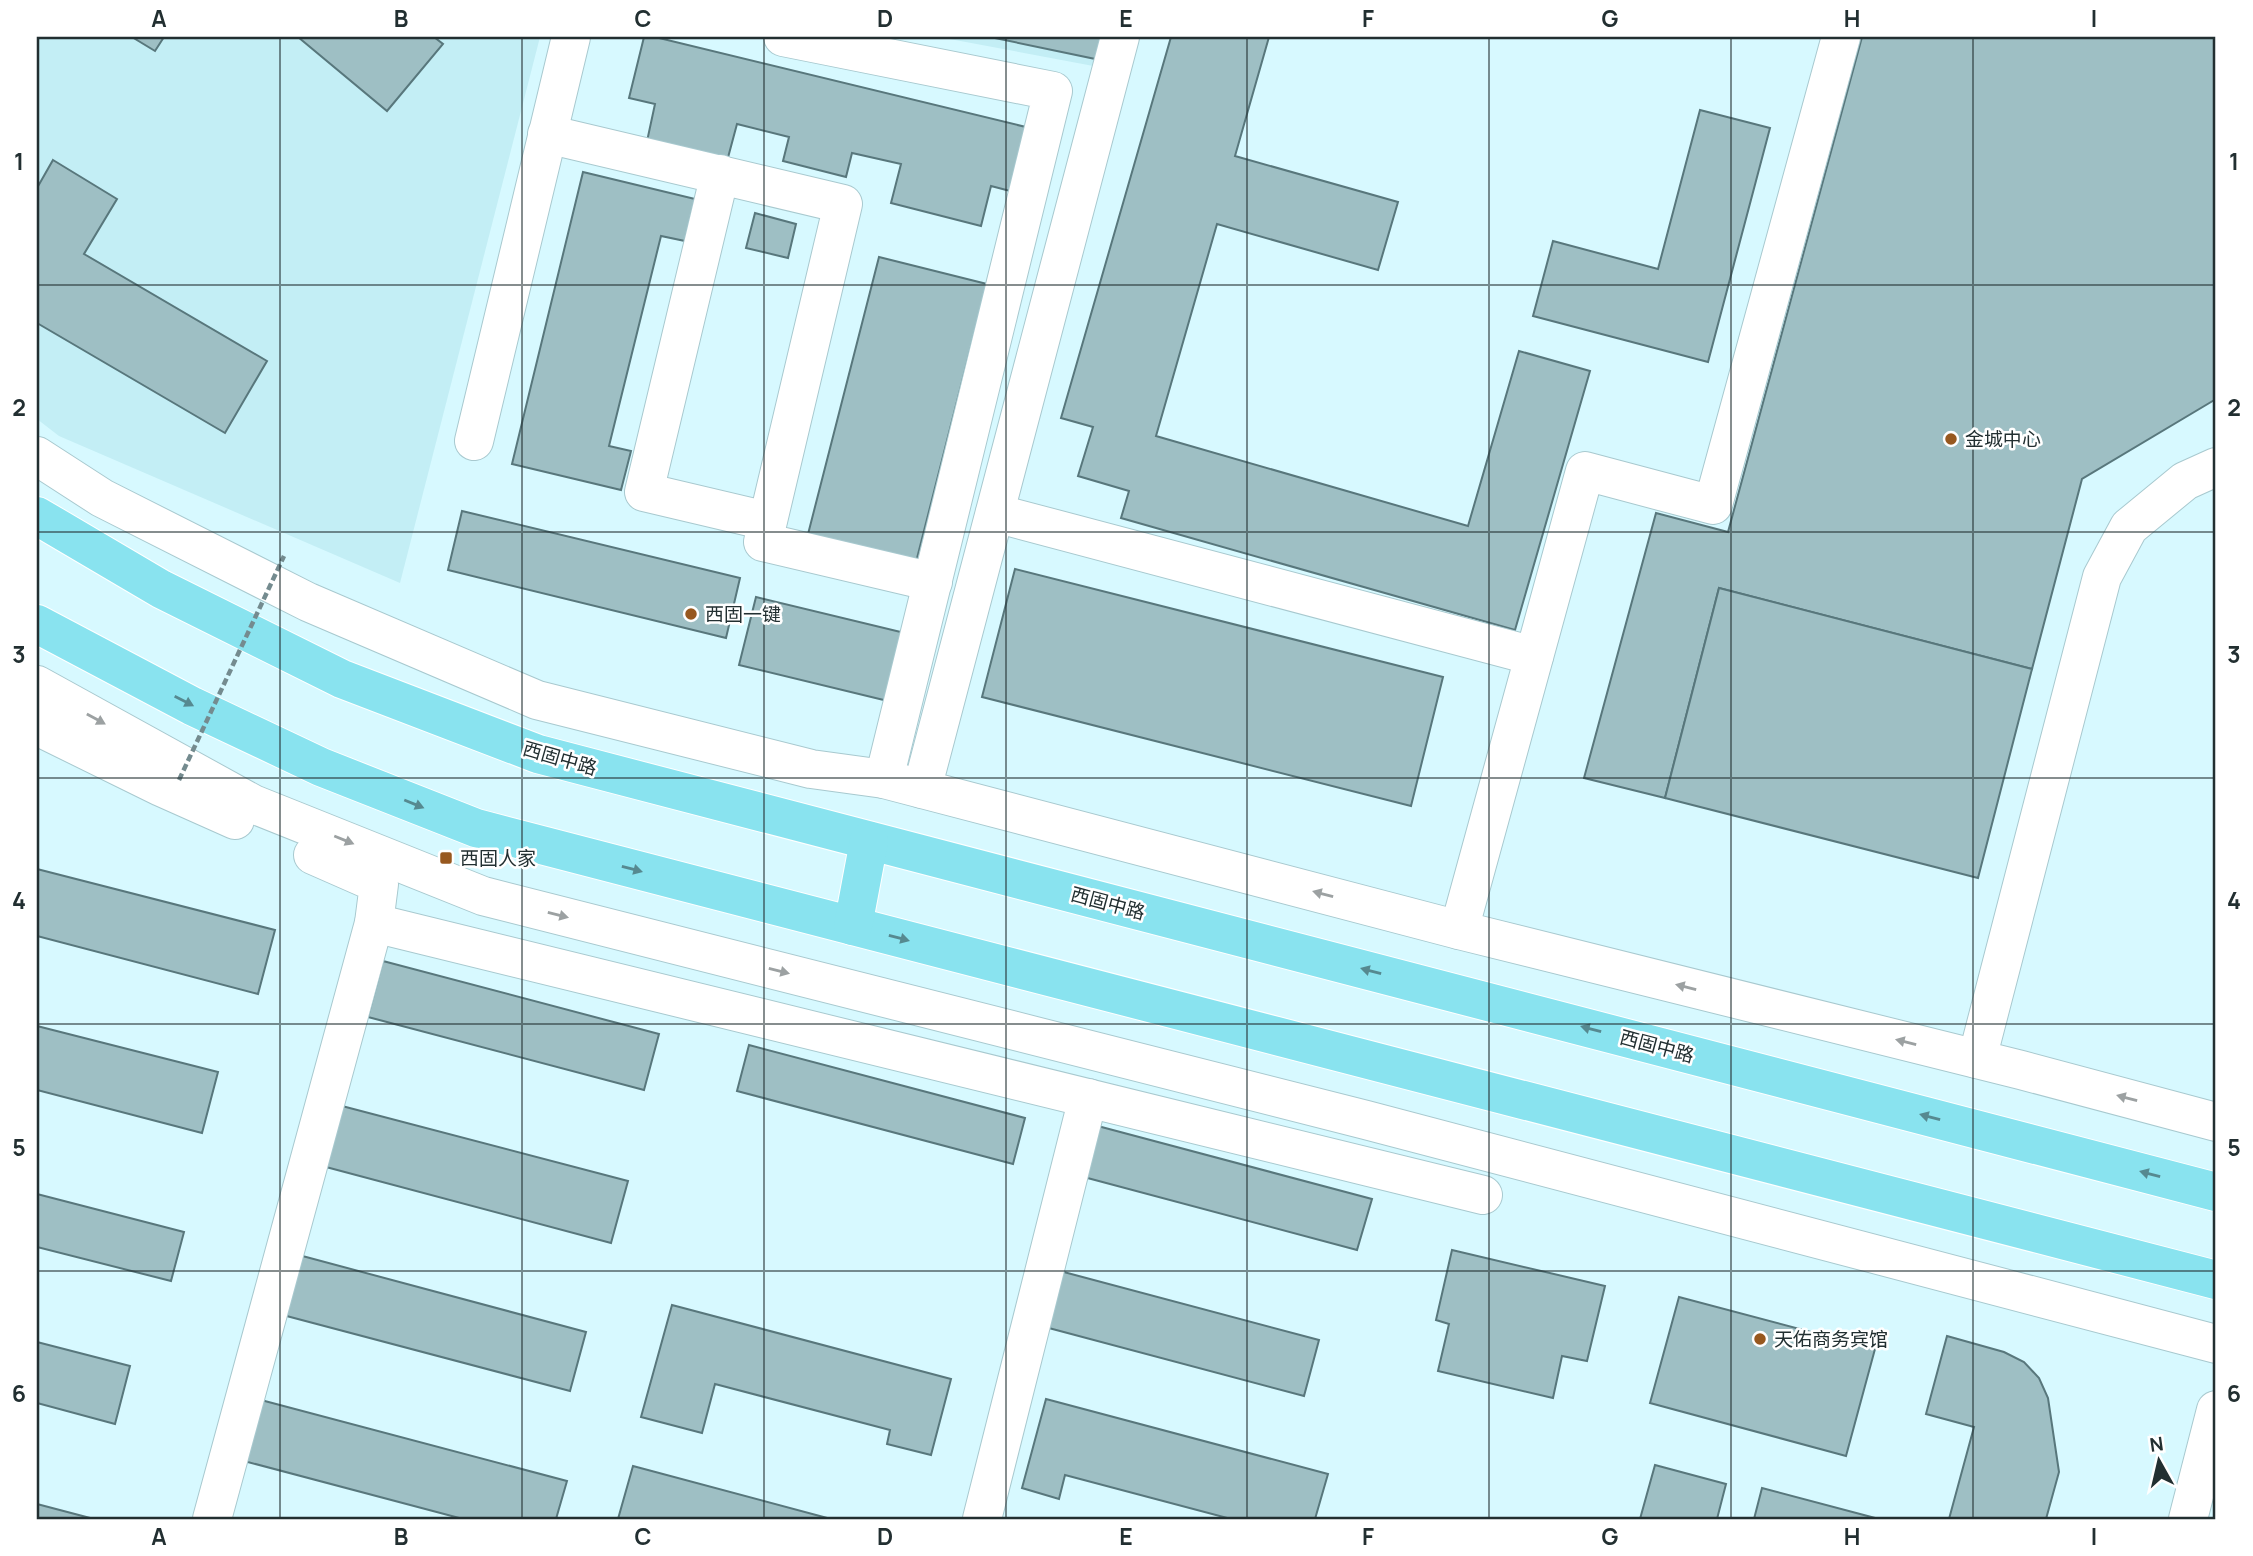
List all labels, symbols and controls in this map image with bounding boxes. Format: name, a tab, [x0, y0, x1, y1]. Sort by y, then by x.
text: A	[151, 2, 167, 34]
text: B	[394, 2, 408, 34]
text: C	[635, 2, 652, 34]
text: D	[877, 2, 893, 34]
text: E	[1119, 2, 1133, 34]
text: F	[1362, 2, 1374, 34]
text: G	[1602, 2, 1619, 34]
text: H	[1844, 2, 1860, 34]
text: I	[2091, 2, 2097, 34]
text: 1	[14, 145, 24, 177]
text: 1	[2229, 145, 2239, 177]
text: 2	[12, 391, 26, 423]
text: 2	[2227, 391, 2241, 423]
place label: 金城中心	[1965, 426, 2041, 452]
marker: 金城中心	[1943, 431, 1959, 447]
place label: 西固一键	[705, 601, 781, 627]
marker: 西固一键	[683, 606, 699, 622]
text: 3	[12, 638, 26, 670]
text: 3	[2227, 638, 2241, 670]
one-way arrow	[174, 696, 194, 707]
one-way arrow	[86, 713, 106, 724]
street label: 西固中路	[520, 735, 600, 781]
one-way arrow	[404, 798, 425, 809]
one-way arrow	[333, 835, 354, 846]
place label: 西固人家	[460, 845, 536, 871]
marker: 西固人家	[438, 850, 454, 866]
one-way arrow	[621, 864, 643, 875]
street label: 西固中路	[1068, 881, 1148, 925]
text: 4	[12, 884, 26, 916]
text: 4	[2227, 884, 2241, 916]
one-way arrow	[1312, 888, 1334, 899]
one-way arrow	[547, 910, 569, 921]
one-way arrow	[888, 933, 910, 944]
one-way arrow	[1360, 965, 1382, 976]
one-way arrow	[768, 966, 790, 977]
one-way arrow	[1675, 981, 1697, 992]
one-way arrow	[1580, 1023, 1602, 1034]
street label: 西固中路	[1617, 1024, 1697, 1068]
one-way arrow	[1895, 1036, 1917, 1047]
one-way arrow	[2116, 1093, 2137, 1103]
one-way arrow	[1919, 1111, 1941, 1122]
text: 5	[12, 1131, 26, 1163]
text: 5	[2227, 1131, 2241, 1163]
one-way arrow	[2139, 1168, 2161, 1179]
place label: 天佑商务宾馆	[1774, 1326, 1888, 1352]
marker: 天佑商务宾馆	[1752, 1331, 1768, 1347]
text: 6	[12, 1377, 26, 1409]
text: 6	[2227, 1377, 2241, 1409]
north arrow	[2124, 1426, 2194, 1496]
text: N	[2148, 1430, 2165, 1458]
text: A	[151, 1520, 167, 1552]
text: B	[394, 1520, 408, 1552]
text: C	[635, 1520, 652, 1552]
text: D	[877, 1520, 893, 1552]
text: E	[1119, 1520, 1133, 1552]
text: F	[1362, 1520, 1374, 1552]
text: G	[1602, 1520, 1619, 1552]
text: H	[1844, 1520, 1860, 1552]
text: I	[2091, 1520, 2097, 1552]

